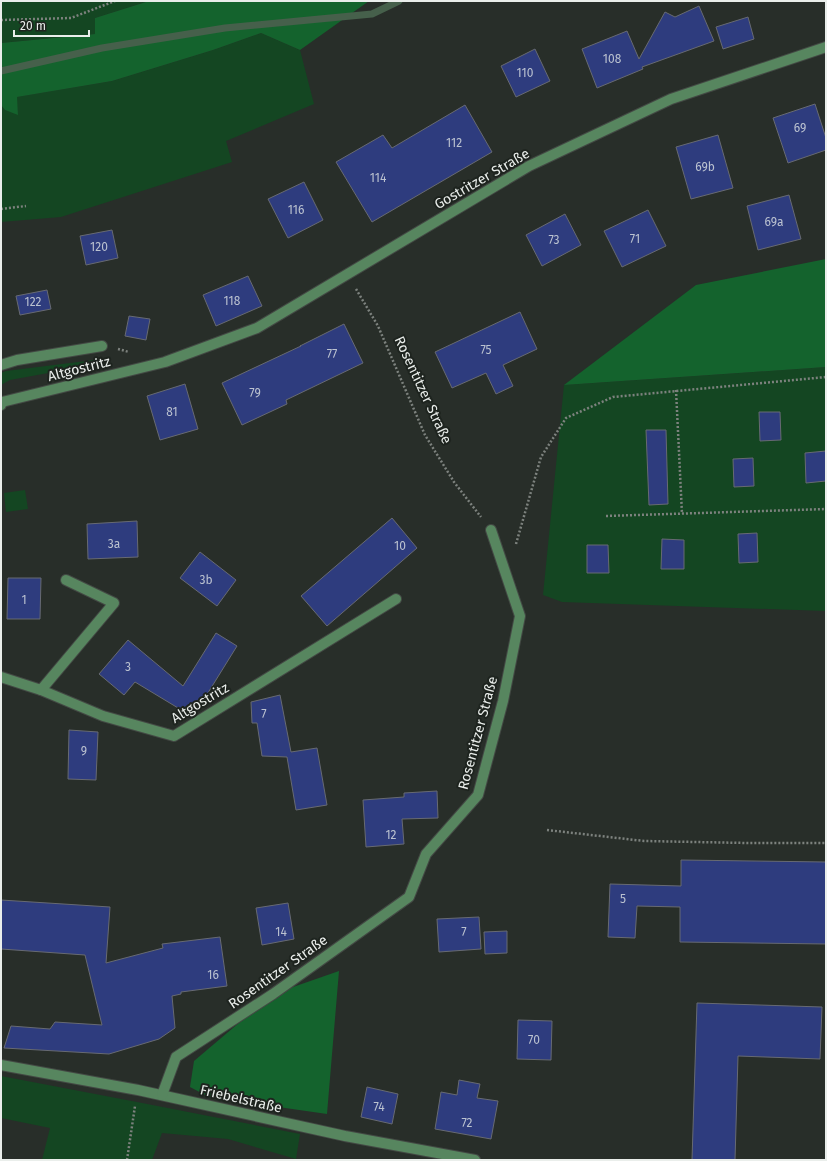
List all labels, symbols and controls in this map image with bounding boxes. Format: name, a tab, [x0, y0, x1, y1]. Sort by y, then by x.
scale bar	[14, 12, 89, 38]
text: 20 m	[20, 19, 46, 33]
house number: 108	[603, 52, 622, 66]
house number: 110	[517, 66, 534, 80]
house number: 69	[794, 121, 806, 135]
house number: 112	[446, 136, 462, 150]
street label: Gostritzer Straße	[431, 145, 533, 213]
house number: 69b	[695, 160, 715, 174]
house number: 114	[370, 171, 387, 185]
house number: 116	[288, 203, 304, 217]
house number: 69a	[765, 215, 783, 229]
house number: 71	[630, 232, 640, 246]
house number: 73	[548, 233, 560, 247]
house number: 120	[90, 240, 108, 254]
house number: 118	[224, 294, 241, 308]
house number: 122	[24, 295, 42, 309]
street label: Rosentitzer Straße	[391, 333, 455, 447]
house number: 75	[480, 343, 492, 357]
house number: 77	[327, 347, 337, 361]
street label: Altgostritz	[46, 353, 112, 385]
house number: 79	[249, 386, 261, 400]
house number: 81	[166, 405, 178, 419]
house number: 3a	[108, 537, 120, 551]
house number: 10	[394, 539, 406, 553]
house number: 3b	[199, 573, 213, 587]
house number: 1	[21, 593, 27, 607]
house number: 3	[125, 660, 131, 674]
street label: Rosentitzer Straße	[455, 674, 501, 792]
street label: Altgostritz	[168, 679, 232, 727]
house number: 7	[261, 707, 267, 721]
house number: 9	[81, 744, 87, 758]
house number: 12	[385, 828, 397, 842]
house number: 5	[620, 892, 626, 906]
house number: 14	[275, 925, 287, 939]
house number: 7	[461, 925, 467, 939]
street label: Rosentitzer Straße	[225, 932, 331, 1012]
house number: 16	[207, 968, 219, 982]
house number: 70	[528, 1033, 540, 1047]
street label: Friebelstraße	[198, 1081, 284, 1117]
house number: 74	[373, 1100, 385, 1114]
house number: 72	[461, 1116, 473, 1130]

